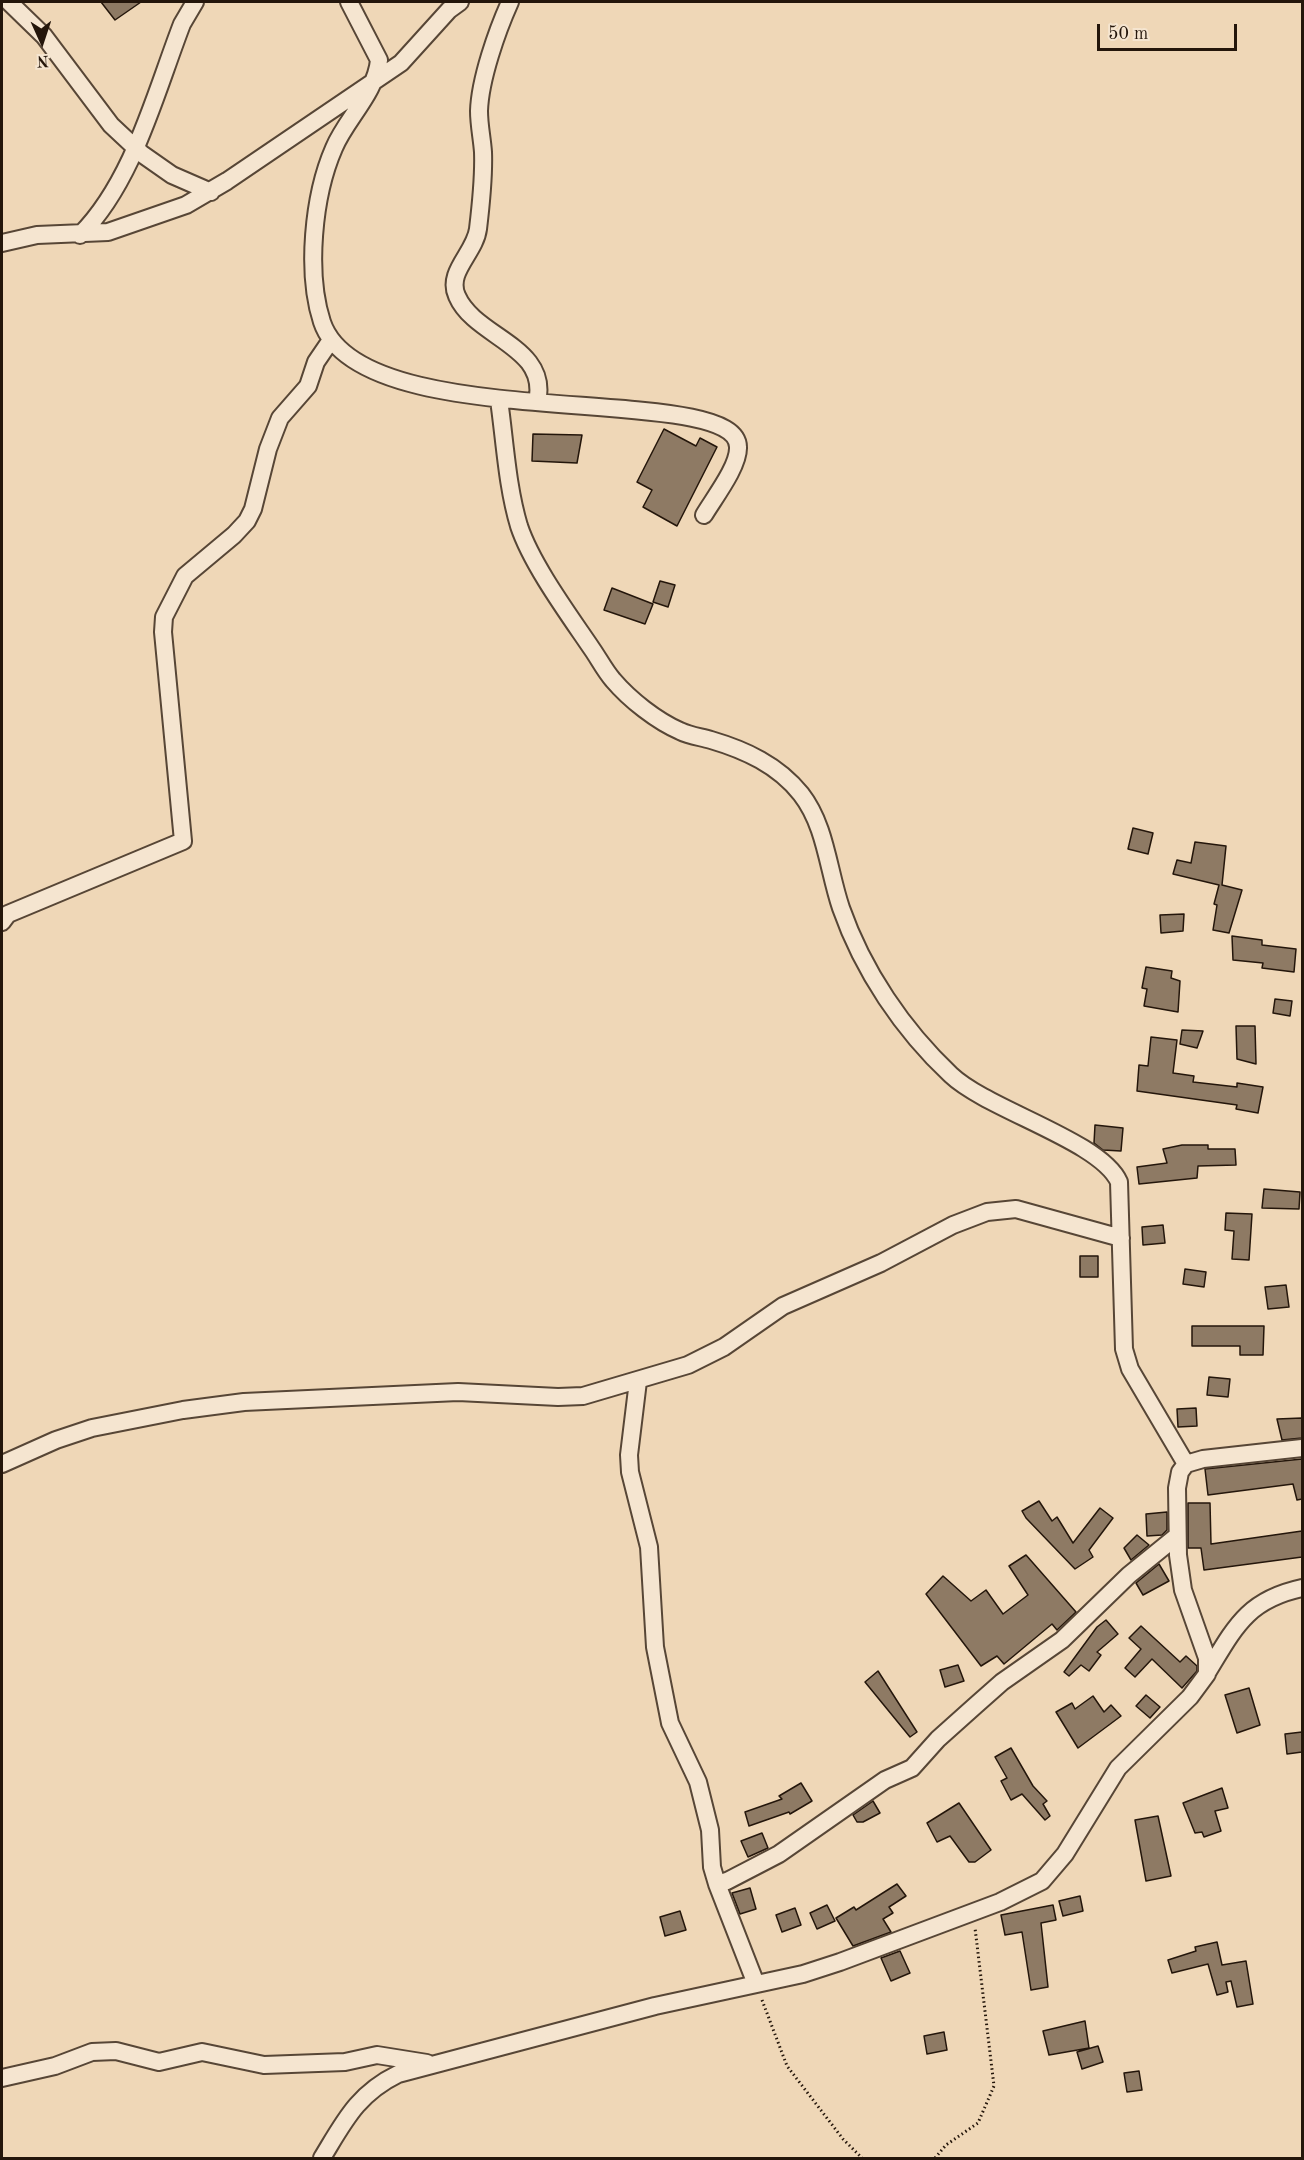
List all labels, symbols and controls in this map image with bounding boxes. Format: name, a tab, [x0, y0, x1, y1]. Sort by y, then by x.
north arrow	[12, 12, 72, 72]
scale bar	[1100, 12, 1240, 50]
text: 50 m	[1108, 25, 1148, 43]
text: N	[36, 52, 49, 68]

